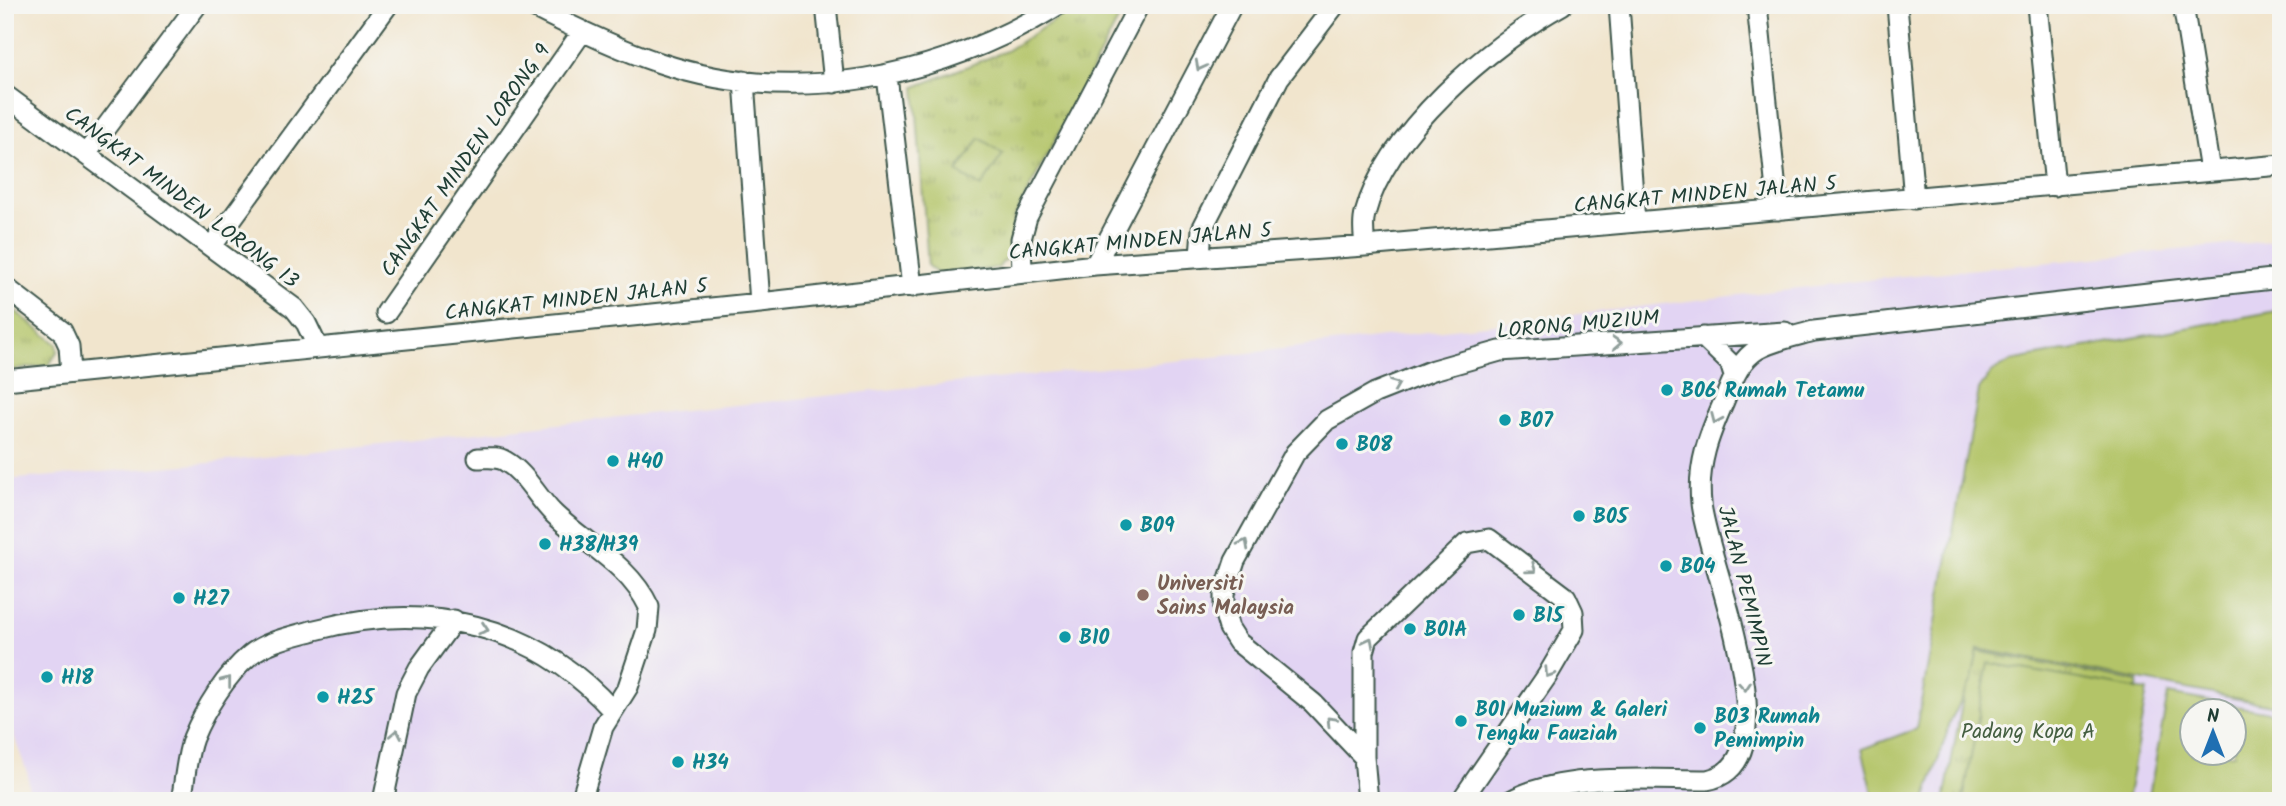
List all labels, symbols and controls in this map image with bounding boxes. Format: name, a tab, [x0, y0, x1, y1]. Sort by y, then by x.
street label: CANGKAT MINDEN LORONG 9	[373, 37, 560, 284]
one-way arrow	[1195, 59, 1208, 71]
street label: CANGKAT MINDEN LORONG 13	[57, 99, 305, 298]
street label: CANGKAT MINDEN JALAN 5	[1572, 167, 1840, 223]
street label: CANGKAT MINDEN JALAN 5	[1007, 214, 1275, 270]
street label: CANGKAT MINDEN JALAN 5	[443, 270, 711, 331]
street label: LORONG MUZIUM	[1496, 302, 1661, 349]
one-way arrow	[1612, 336, 1623, 351]
place label: B06 Rumah Tetamu	[1681, 375, 1865, 408]
one-way arrow	[1388, 379, 1401, 393]
marker: B06 Rumah Tetamu	[1659, 382, 1675, 398]
place label: B07	[1519, 405, 1554, 438]
one-way arrow	[1710, 411, 1724, 424]
marker: B07	[1497, 412, 1513, 428]
place label: B08	[1356, 429, 1393, 462]
marker: B08	[1334, 436, 1350, 452]
place label: H40	[627, 446, 663, 479]
marker: H40	[605, 453, 621, 469]
place label: B05	[1593, 501, 1630, 534]
street label: JALAN PEMIMPIN	[1708, 502, 1780, 670]
marker: B05	[1571, 508, 1587, 524]
place label: B09	[1140, 510, 1175, 543]
marker: B09	[1118, 517, 1134, 533]
place label: H38/H39	[559, 529, 639, 562]
marker: H38/H39	[537, 536, 553, 552]
one-way arrow	[1236, 539, 1249, 552]
place label: B04	[1680, 551, 1716, 584]
marker: B04	[1658, 558, 1674, 574]
one-way arrow	[1524, 561, 1537, 574]
place label: Universiti Sains Malaysia	[1157, 568, 1294, 625]
place label: H27	[193, 583, 230, 616]
marker: Universiti Sains Malaysia	[1135, 587, 1151, 603]
marker: H27	[171, 590, 187, 606]
place label: B15	[1533, 600, 1565, 633]
marker: B15	[1511, 607, 1527, 623]
place label: B01A	[1424, 614, 1467, 647]
one-way arrow	[477, 621, 489, 636]
marker: B01A	[1402, 621, 1418, 637]
place label: B10	[1079, 622, 1109, 655]
marker: B10	[1057, 629, 1073, 645]
one-way arrow	[1361, 636, 1375, 649]
place label: H18	[61, 662, 94, 695]
one-way arrow	[1545, 665, 1557, 678]
marker: H18	[39, 669, 55, 685]
one-way arrow	[219, 676, 232, 688]
one-way arrow	[1737, 681, 1752, 692]
place label: H25	[337, 682, 376, 715]
marker: H25	[315, 689, 331, 705]
place label: B01 Muzium & Galeri Tengku Fauziah	[1475, 694, 1668, 751]
north arrow	[2178, 698, 2248, 768]
place label: B03 Rumah Pemimpin	[1714, 701, 1820, 758]
text: N	[2207, 702, 2219, 732]
marker: B01 Muzium & Galeri Tengku Fauziah	[1453, 713, 1469, 729]
park label: Padang Kopa A	[1961, 716, 2095, 749]
one-way arrow	[1326, 717, 1339, 730]
marker: B03 Rumah Pemimpin	[1692, 720, 1708, 736]
one-way arrow	[388, 728, 403, 740]
place label: H34	[692, 747, 729, 780]
marker: H34	[670, 754, 686, 770]

